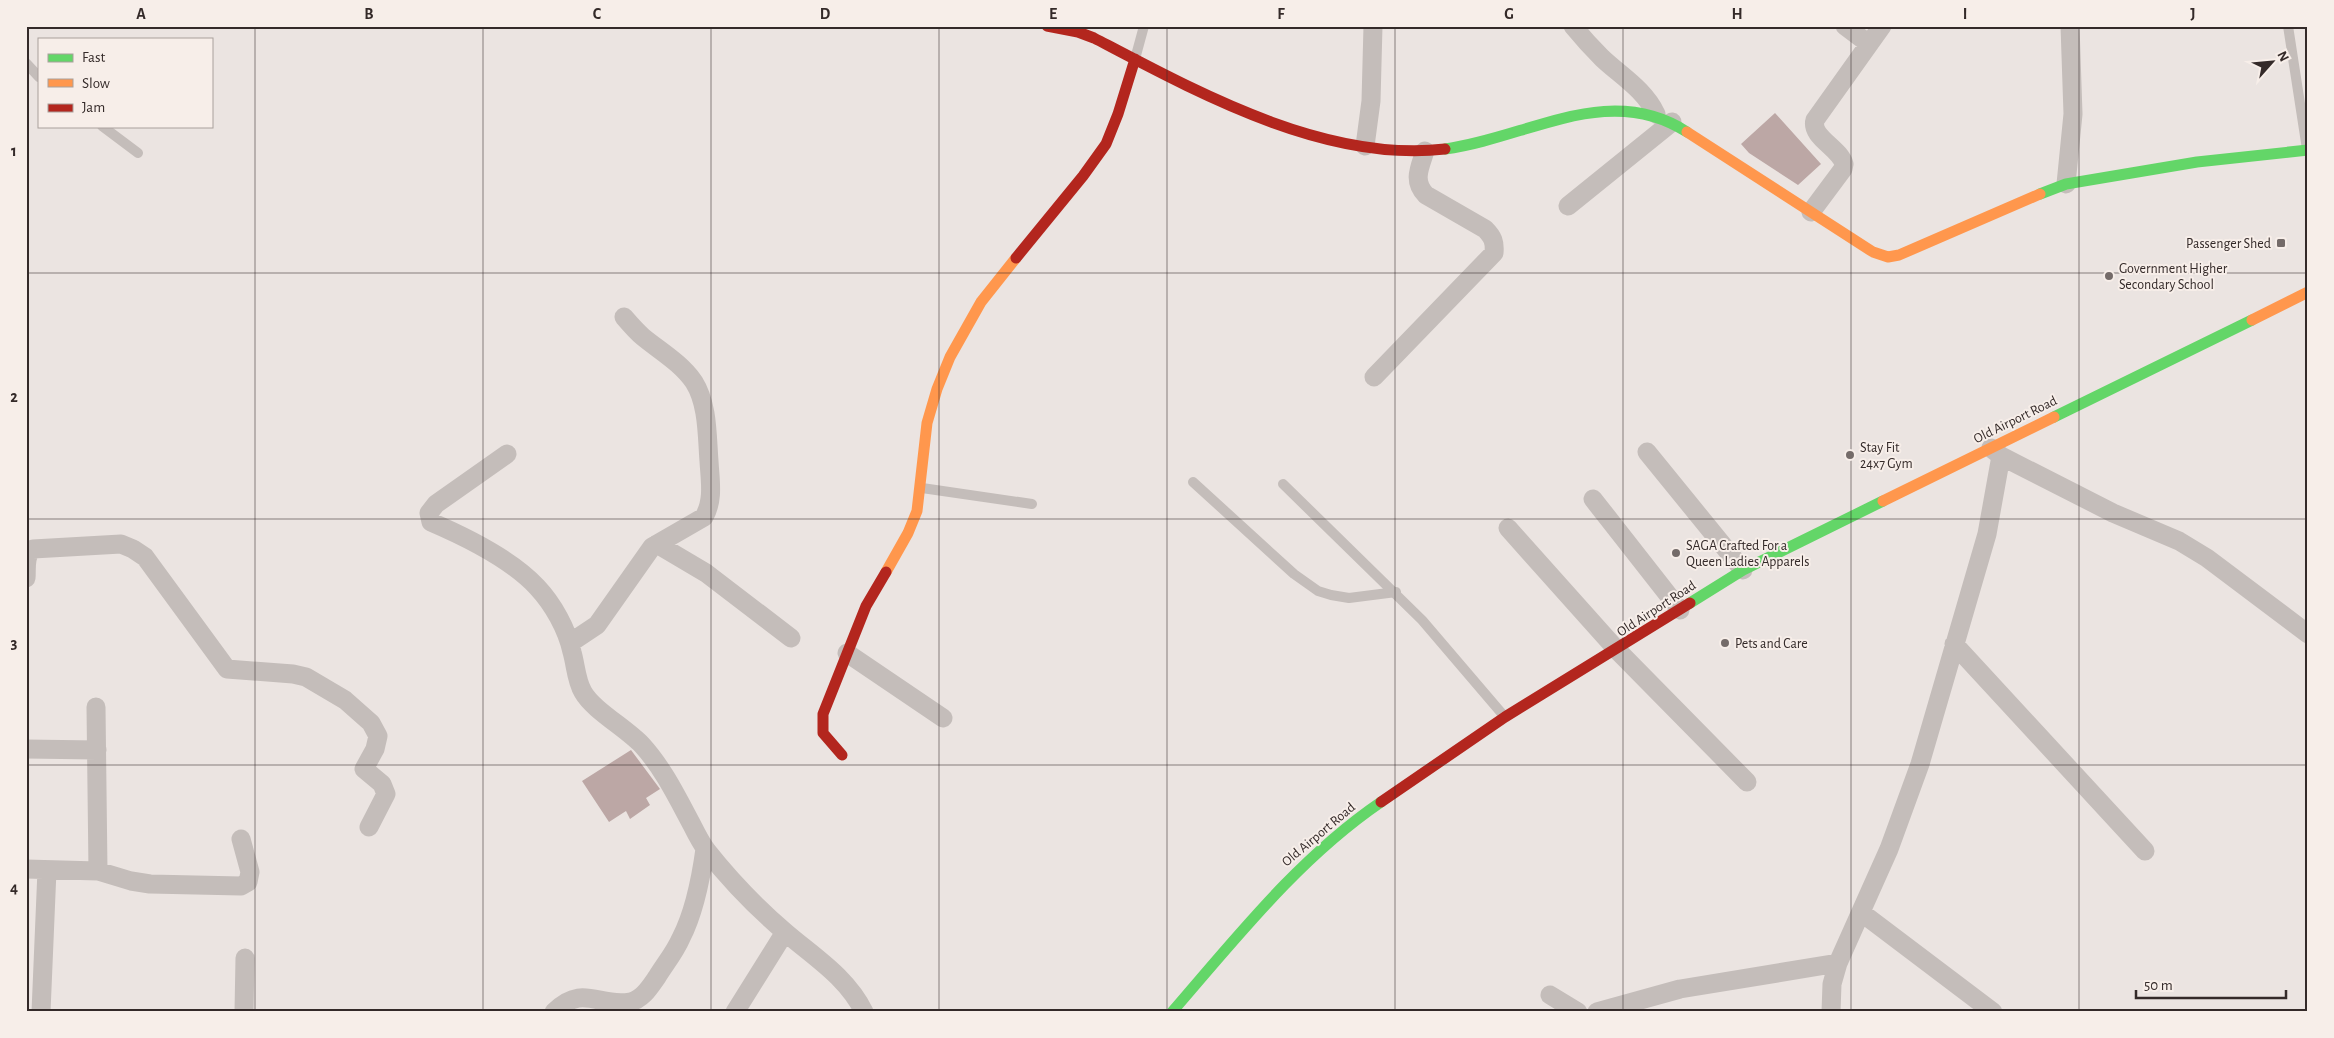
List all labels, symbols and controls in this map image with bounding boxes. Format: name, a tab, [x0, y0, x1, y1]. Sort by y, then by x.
text: A	[136, 6, 146, 22]
text: B	[364, 6, 374, 22]
text: C	[593, 6, 602, 22]
text: D	[820, 6, 831, 22]
text: E	[1049, 6, 1057, 22]
text: F	[1277, 6, 1285, 22]
text: G	[1504, 6, 1514, 22]
text: H	[1731, 6, 1743, 22]
text: I	[1963, 6, 1967, 22]
text: J	[2190, 6, 2196, 22]
legend	[38, 38, 212, 128]
north arrow	[2246, 38, 2296, 88]
text: N	[2274, 49, 2291, 64]
text: Fast	[82, 50, 106, 65]
text: Slow	[82, 76, 110, 91]
text: Jam	[82, 100, 105, 115]
text: 1	[11, 143, 17, 159]
place label: Passenger Shed	[2186, 237, 2271, 251]
marker: Passenger Shed	[2275, 237, 2287, 249]
place label: Government Higher Secondary School	[2119, 262, 2228, 292]
marker: Government Higher Secondary School	[2103, 270, 2115, 282]
text: 2	[10, 389, 18, 405]
street label: Old Airport Road	[1972, 394, 2059, 446]
place label: Stay Fit 24x7 Gym	[1860, 441, 1913, 471]
marker: Stay Fit 24x7 Gym	[1844, 449, 1856, 461]
place label: SAGA Crafted For a Queen Ladies Apparels	[1686, 539, 1809, 569]
marker: SAGA Crafted For a Queen Ladies Apparels	[1670, 547, 1682, 559]
street label: Old Airport Road	[1615, 578, 1698, 639]
text: 3	[11, 635, 18, 651]
marker: Pets and Care	[1719, 637, 1731, 649]
place label: Pets and Care	[1735, 637, 1808, 651]
street label: Old Airport Road	[1279, 800, 1358, 869]
text: 4	[10, 880, 18, 896]
scale bar	[2136, 968, 2286, 1000]
text: 50 m	[2144, 978, 2173, 993]

